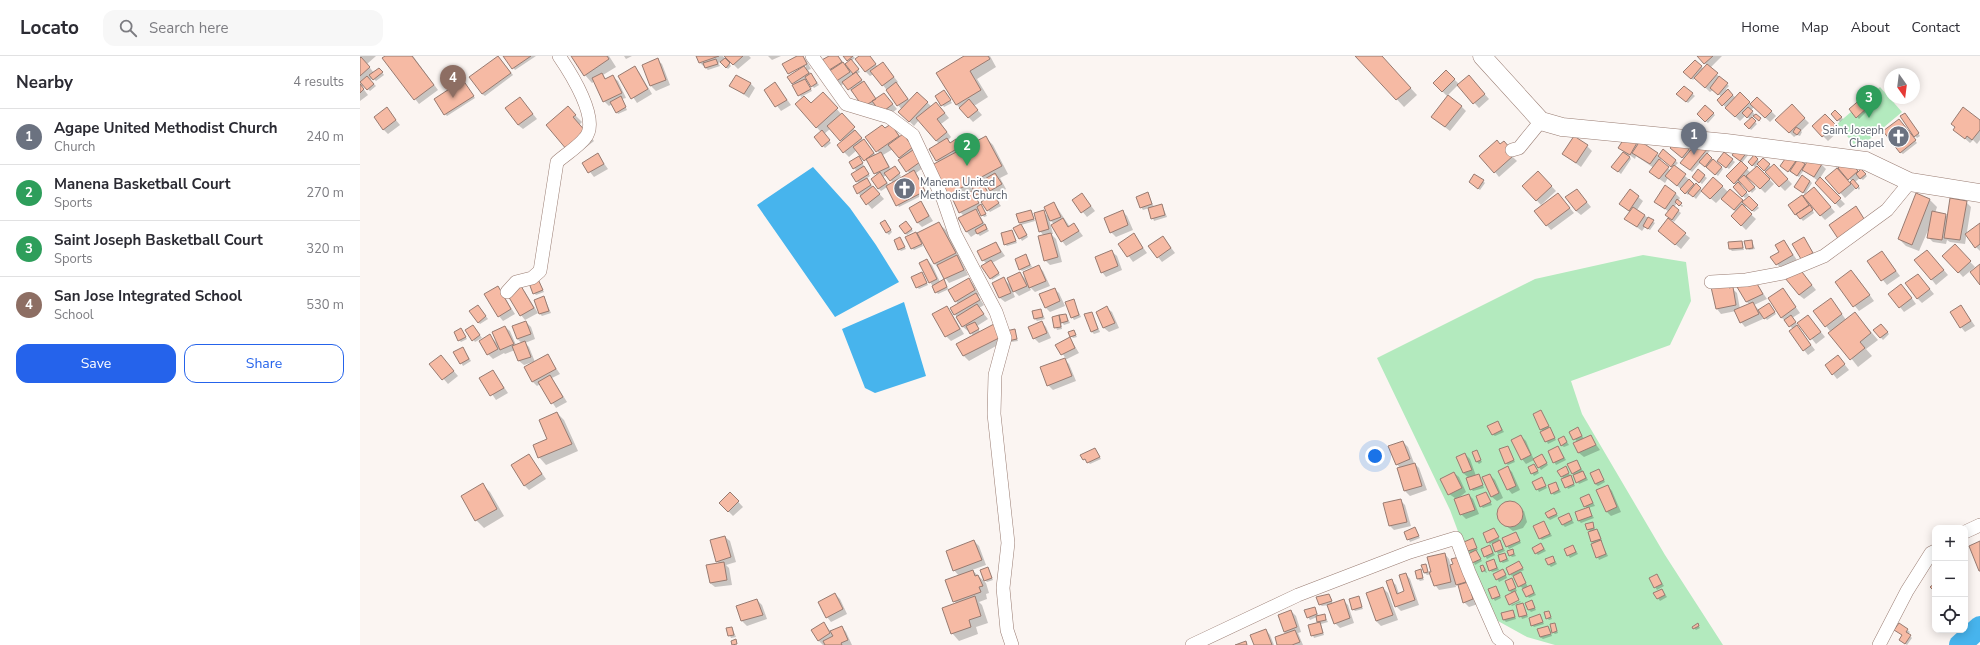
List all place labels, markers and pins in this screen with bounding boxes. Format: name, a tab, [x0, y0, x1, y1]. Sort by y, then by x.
pin: 4	[440, 65, 466, 98]
pin: 3	[1856, 85, 1882, 118]
pin: 1	[1681, 122, 1707, 155]
place label: Saint Joseph Chapel	[1822, 123, 1885, 151]
church icon: Saint Joseph Chapel	[1886, 123, 1912, 149]
pin: 2	[954, 133, 980, 166]
church icon: Manena United Methodist Church	[892, 175, 918, 201]
place label: Manena United Methodist Church	[920, 175, 1007, 203]

